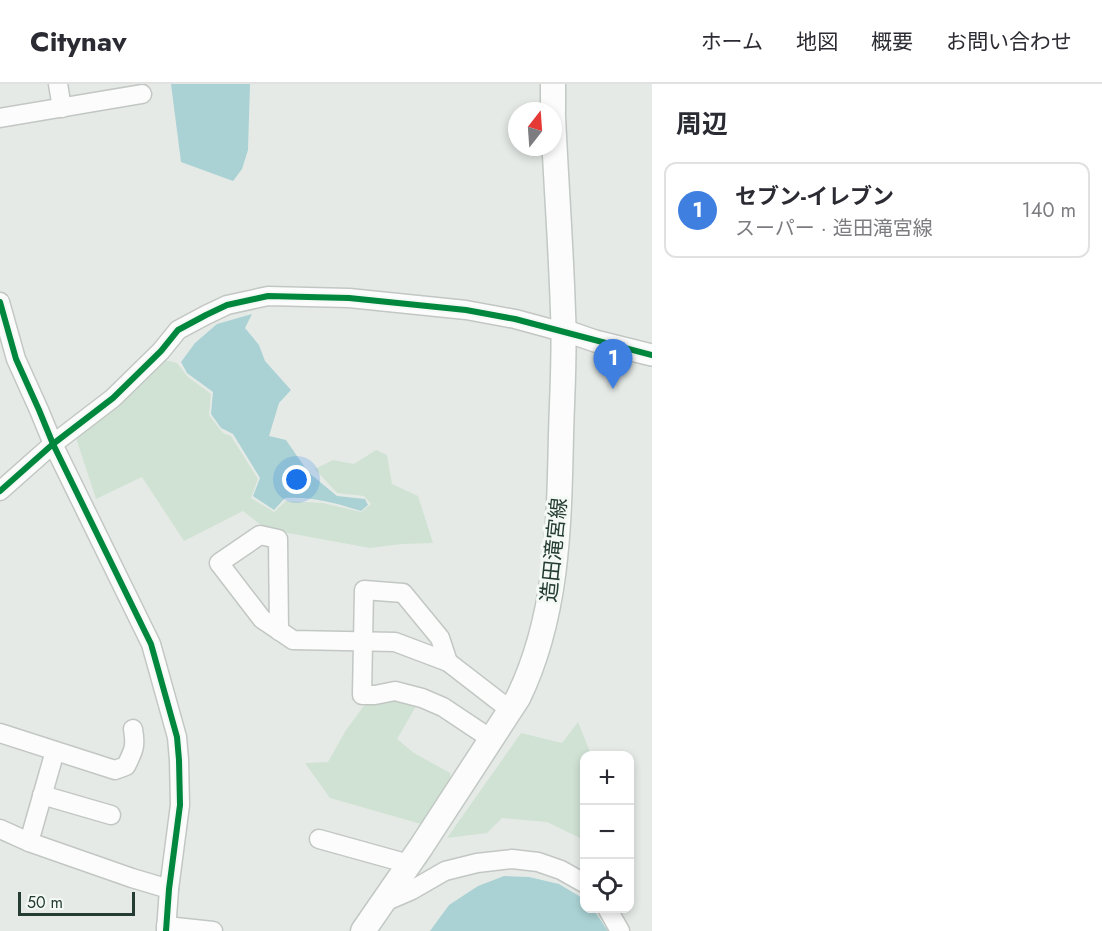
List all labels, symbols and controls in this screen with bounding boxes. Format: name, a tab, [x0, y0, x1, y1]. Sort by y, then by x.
text: Citynav	[30, 21, 127, 62]
text: ホーム	[701, 27, 763, 57]
text: 地図	[796, 27, 838, 57]
text: 概要	[871, 27, 913, 57]
text: お問い合わせ	[946, 27, 1072, 57]
north arrow	[508, 102, 562, 156]
text: 周辺	[676, 105, 728, 143]
text: セブン-イレブン	[735, 180, 894, 212]
text: 1	[692, 196, 703, 225]
text: 140 m	[1022, 196, 1076, 225]
text: スーパー · 造田滝宮線	[735, 214, 933, 243]
pin: 1	[594, 340, 632, 389]
your location	[282, 465, 311, 494]
street label: 造田滝宮線	[534, 496, 574, 604]
map controls	[580, 751, 634, 913]
button: +	[580, 751, 634, 805]
button: −	[580, 805, 634, 859]
button: locate	[580, 859, 634, 913]
scale bar	[18, 889, 135, 916]
text: 50 m	[27, 891, 63, 914]

